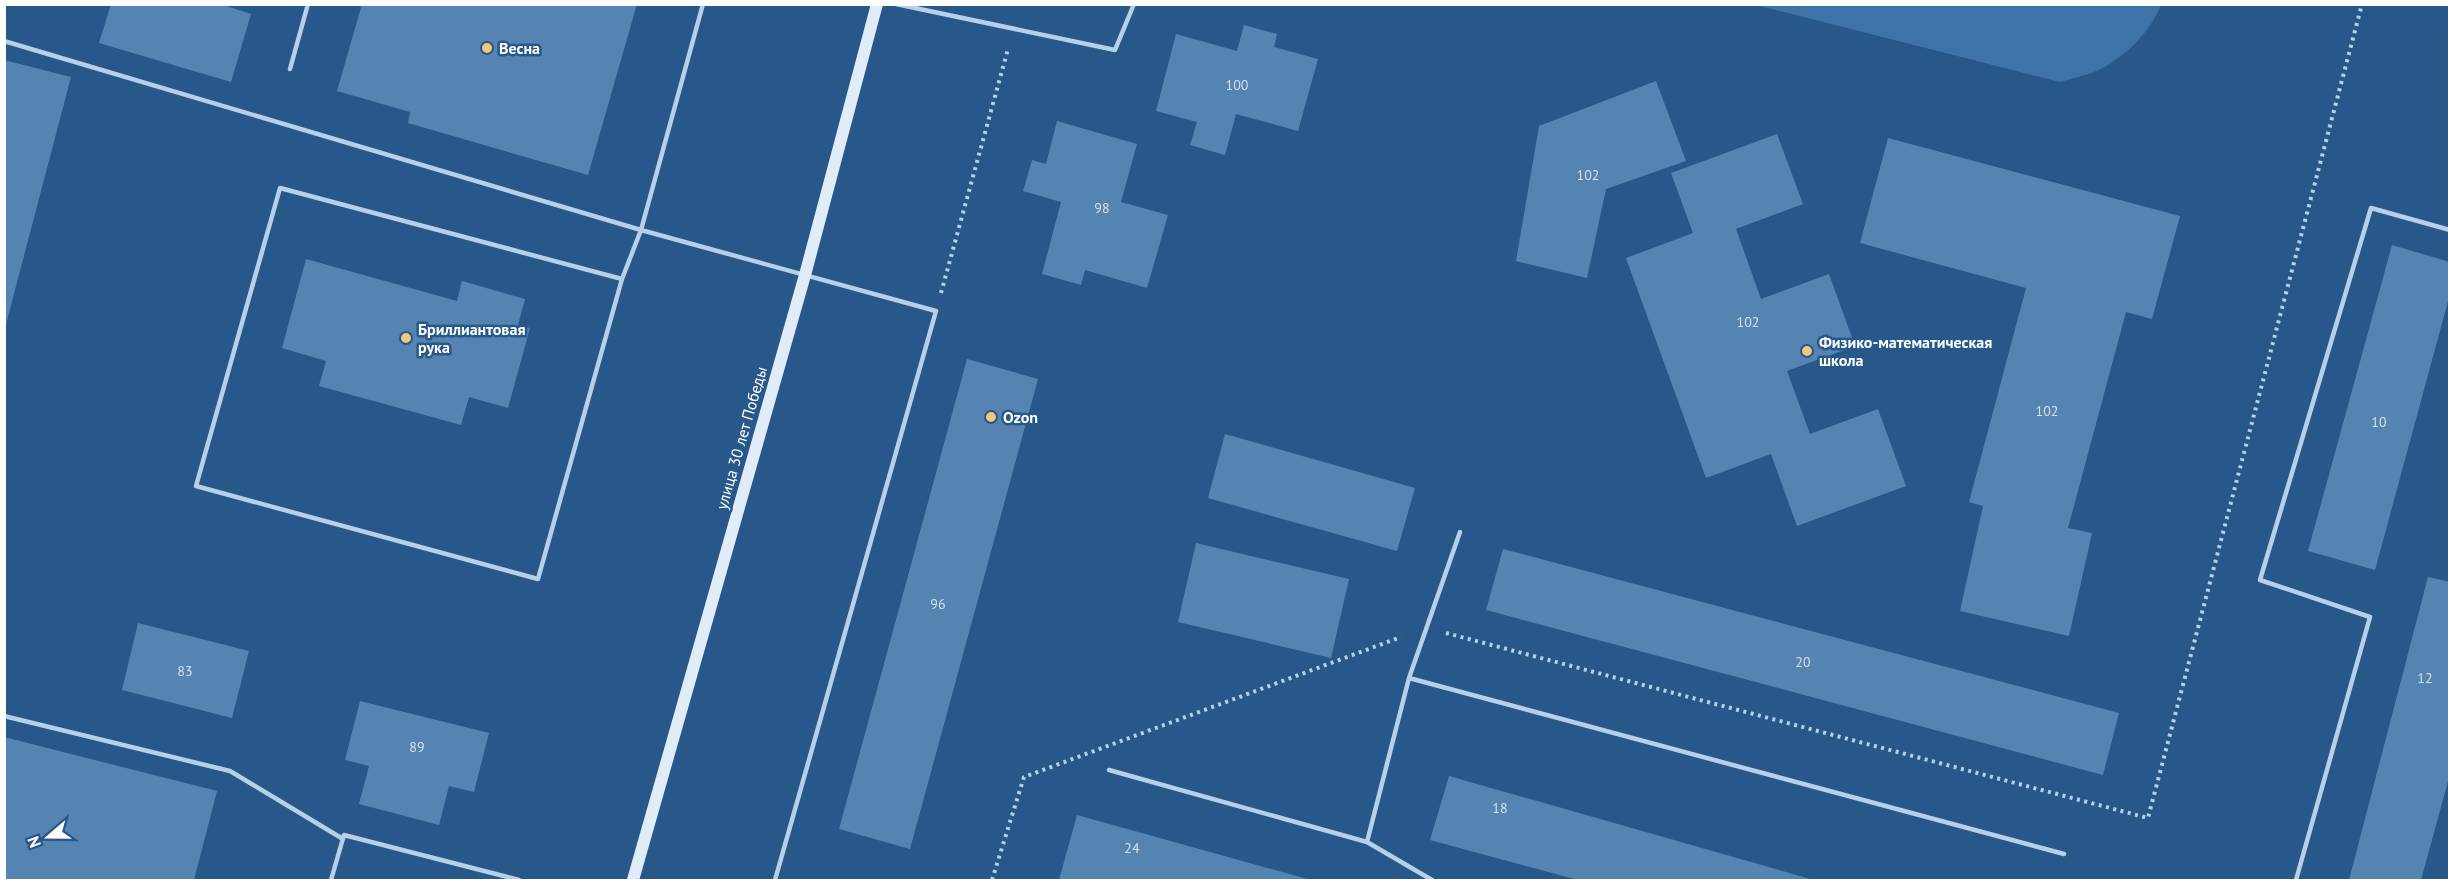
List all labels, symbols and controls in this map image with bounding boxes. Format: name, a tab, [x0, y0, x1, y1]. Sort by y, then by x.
place label: Весна	[499, 38, 540, 58]
marker: Весна	[480, 41, 494, 55]
house number: 100	[1226, 76, 1249, 94]
house number: 102	[1577, 166, 1599, 184]
house number: 98	[1094, 199, 1110, 217]
house number: 102	[1737, 313, 1759, 331]
place label: Бриллиантовая рука	[418, 319, 525, 357]
marker: Бриллиантовая рука	[399, 331, 413, 345]
place label: Физико-математическая школа	[1819, 332, 1992, 370]
marker: Физико-математическая школа	[1800, 344, 1814, 358]
street label: улица 30 лет Победы	[711, 364, 771, 512]
house number: 102	[2036, 402, 2058, 420]
place label: Ozon	[1003, 407, 1038, 427]
marker: Ozon	[984, 410, 998, 424]
house number: 10	[2371, 413, 2387, 431]
house number: 96	[930, 595, 946, 613]
house number: 20	[1795, 653, 1811, 671]
house number: 83	[177, 662, 193, 680]
house number: 12	[2417, 669, 2433, 687]
house number: 89	[409, 738, 425, 756]
house number: 18	[1492, 799, 1508, 817]
north arrow	[18, 807, 78, 867]
text: N	[23, 834, 45, 850]
house number: 24	[1124, 839, 1140, 857]

